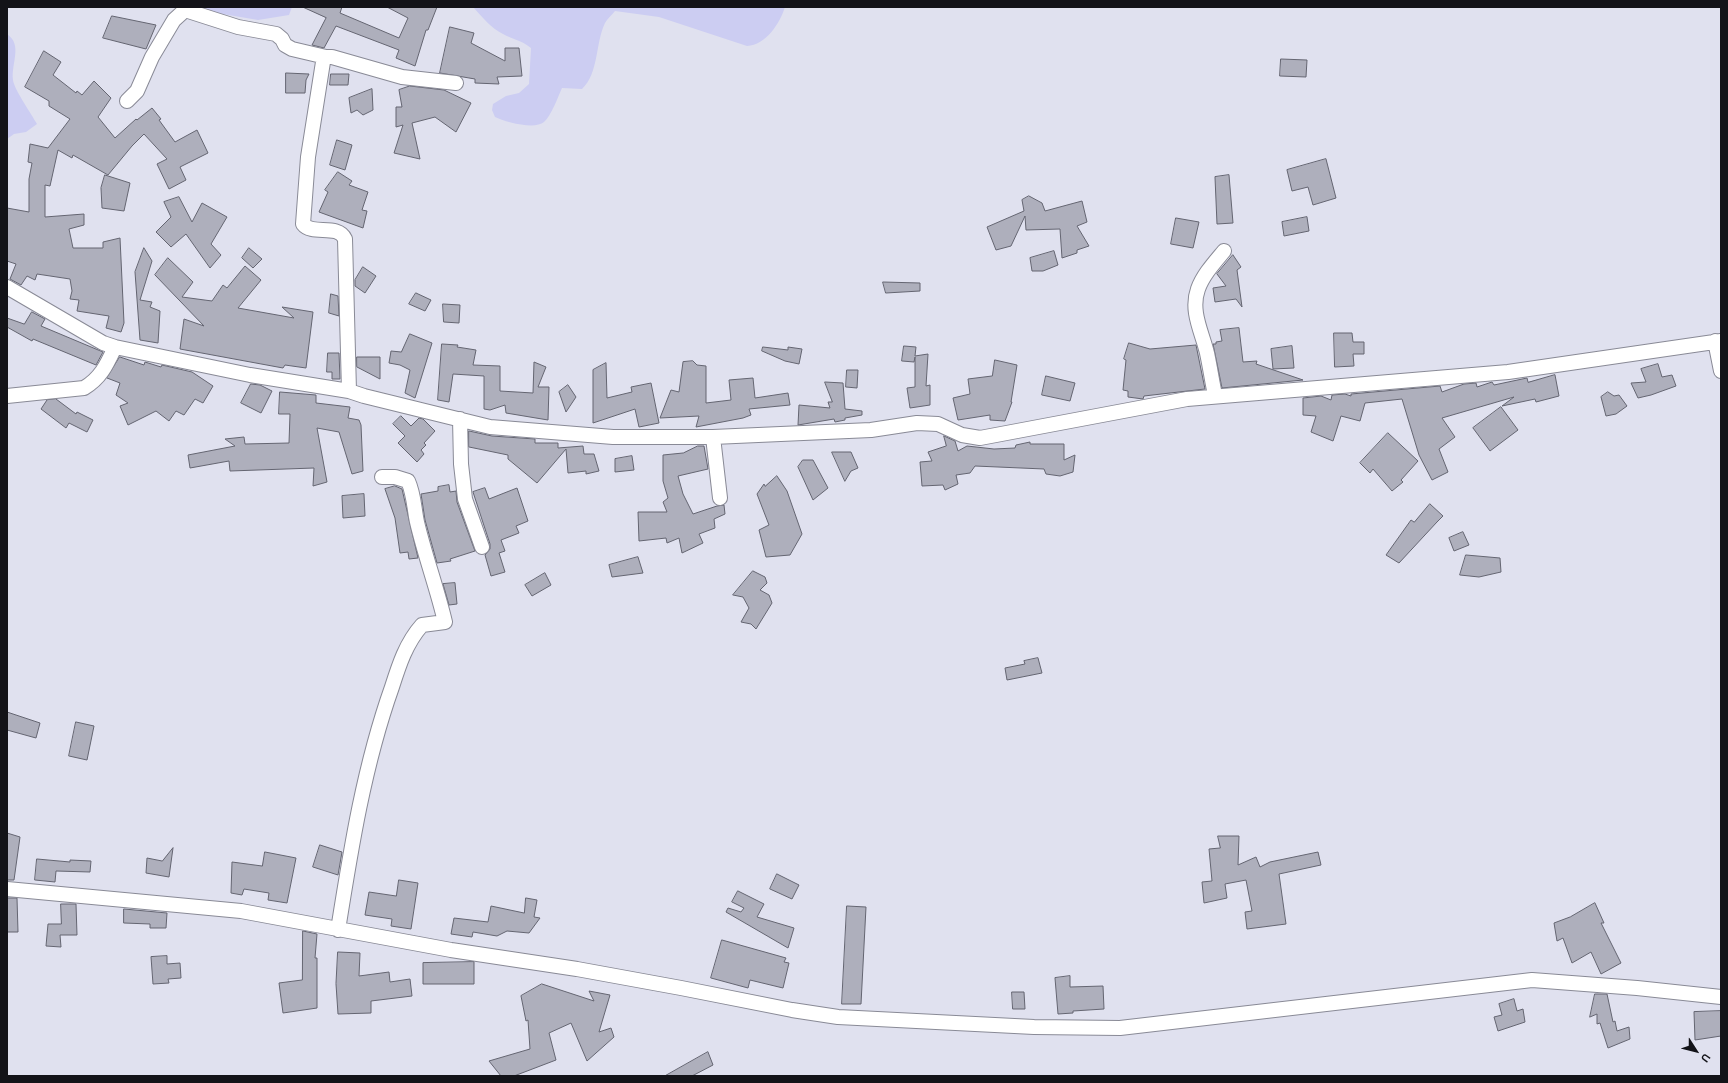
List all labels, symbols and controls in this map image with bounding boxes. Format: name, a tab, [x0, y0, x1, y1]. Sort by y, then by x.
north arrow	[1676, 1031, 1716, 1071]
text: U	[1698, 1051, 1714, 1065]

